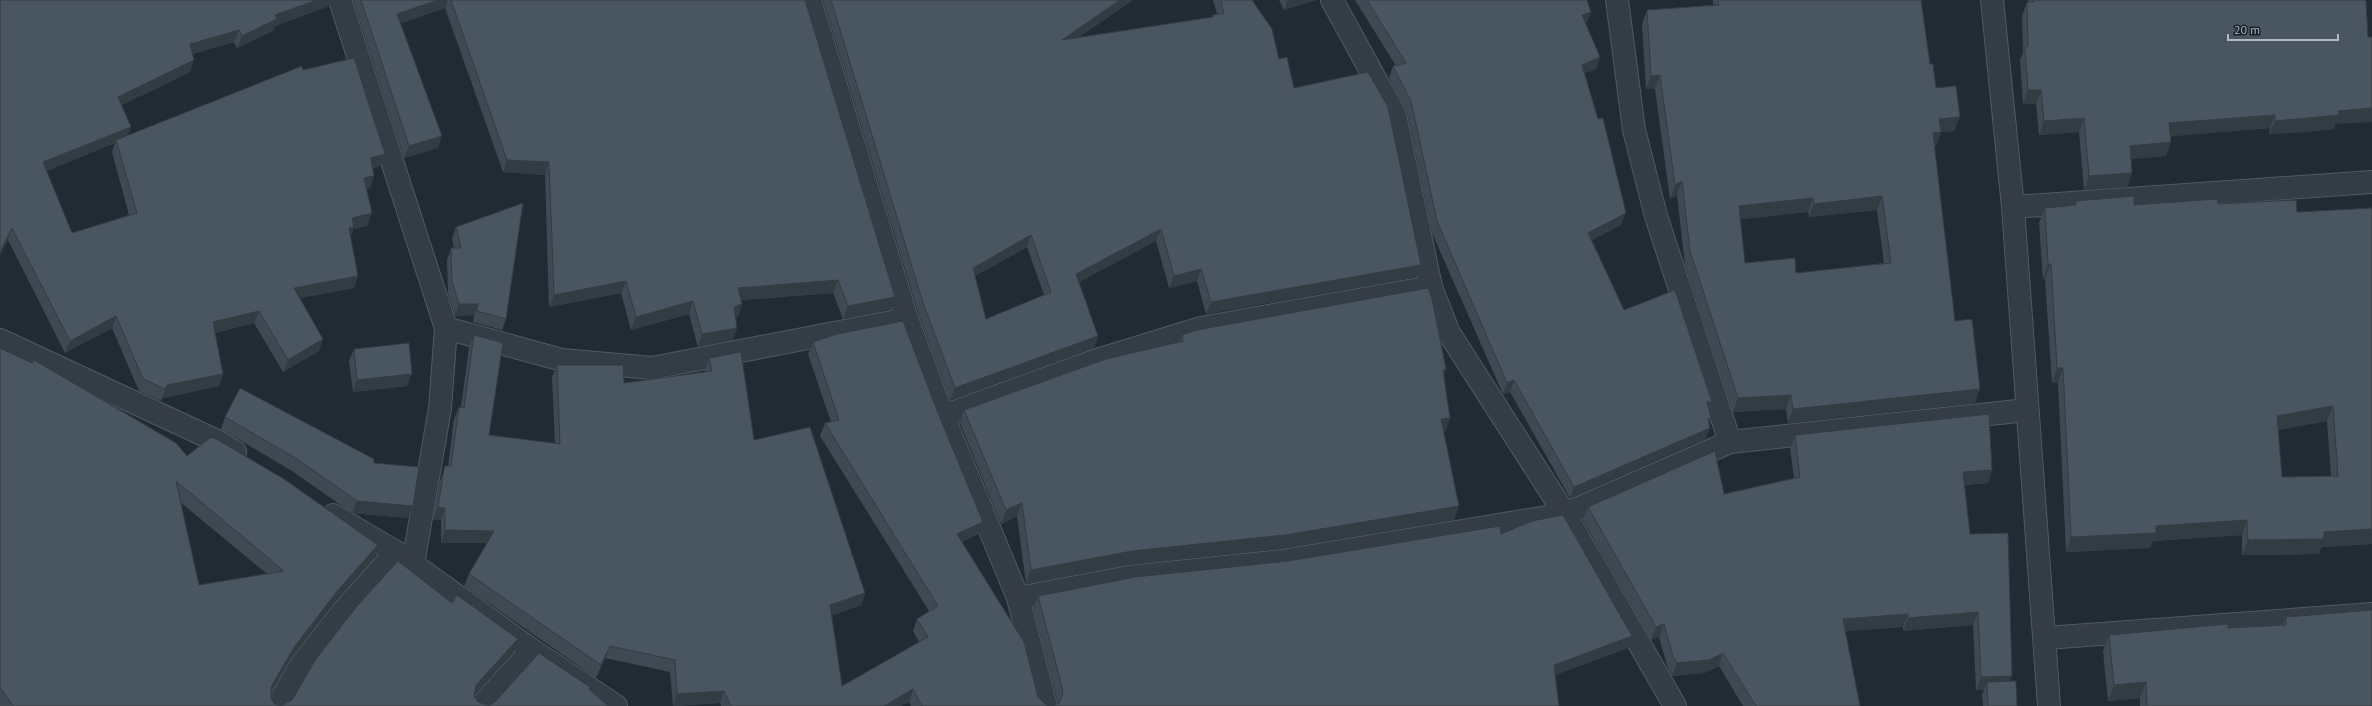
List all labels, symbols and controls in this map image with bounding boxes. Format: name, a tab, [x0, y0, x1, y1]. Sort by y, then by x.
scale bar	[2228, 16, 2338, 42]
text: 20 m	[2234, 22, 2260, 37]

